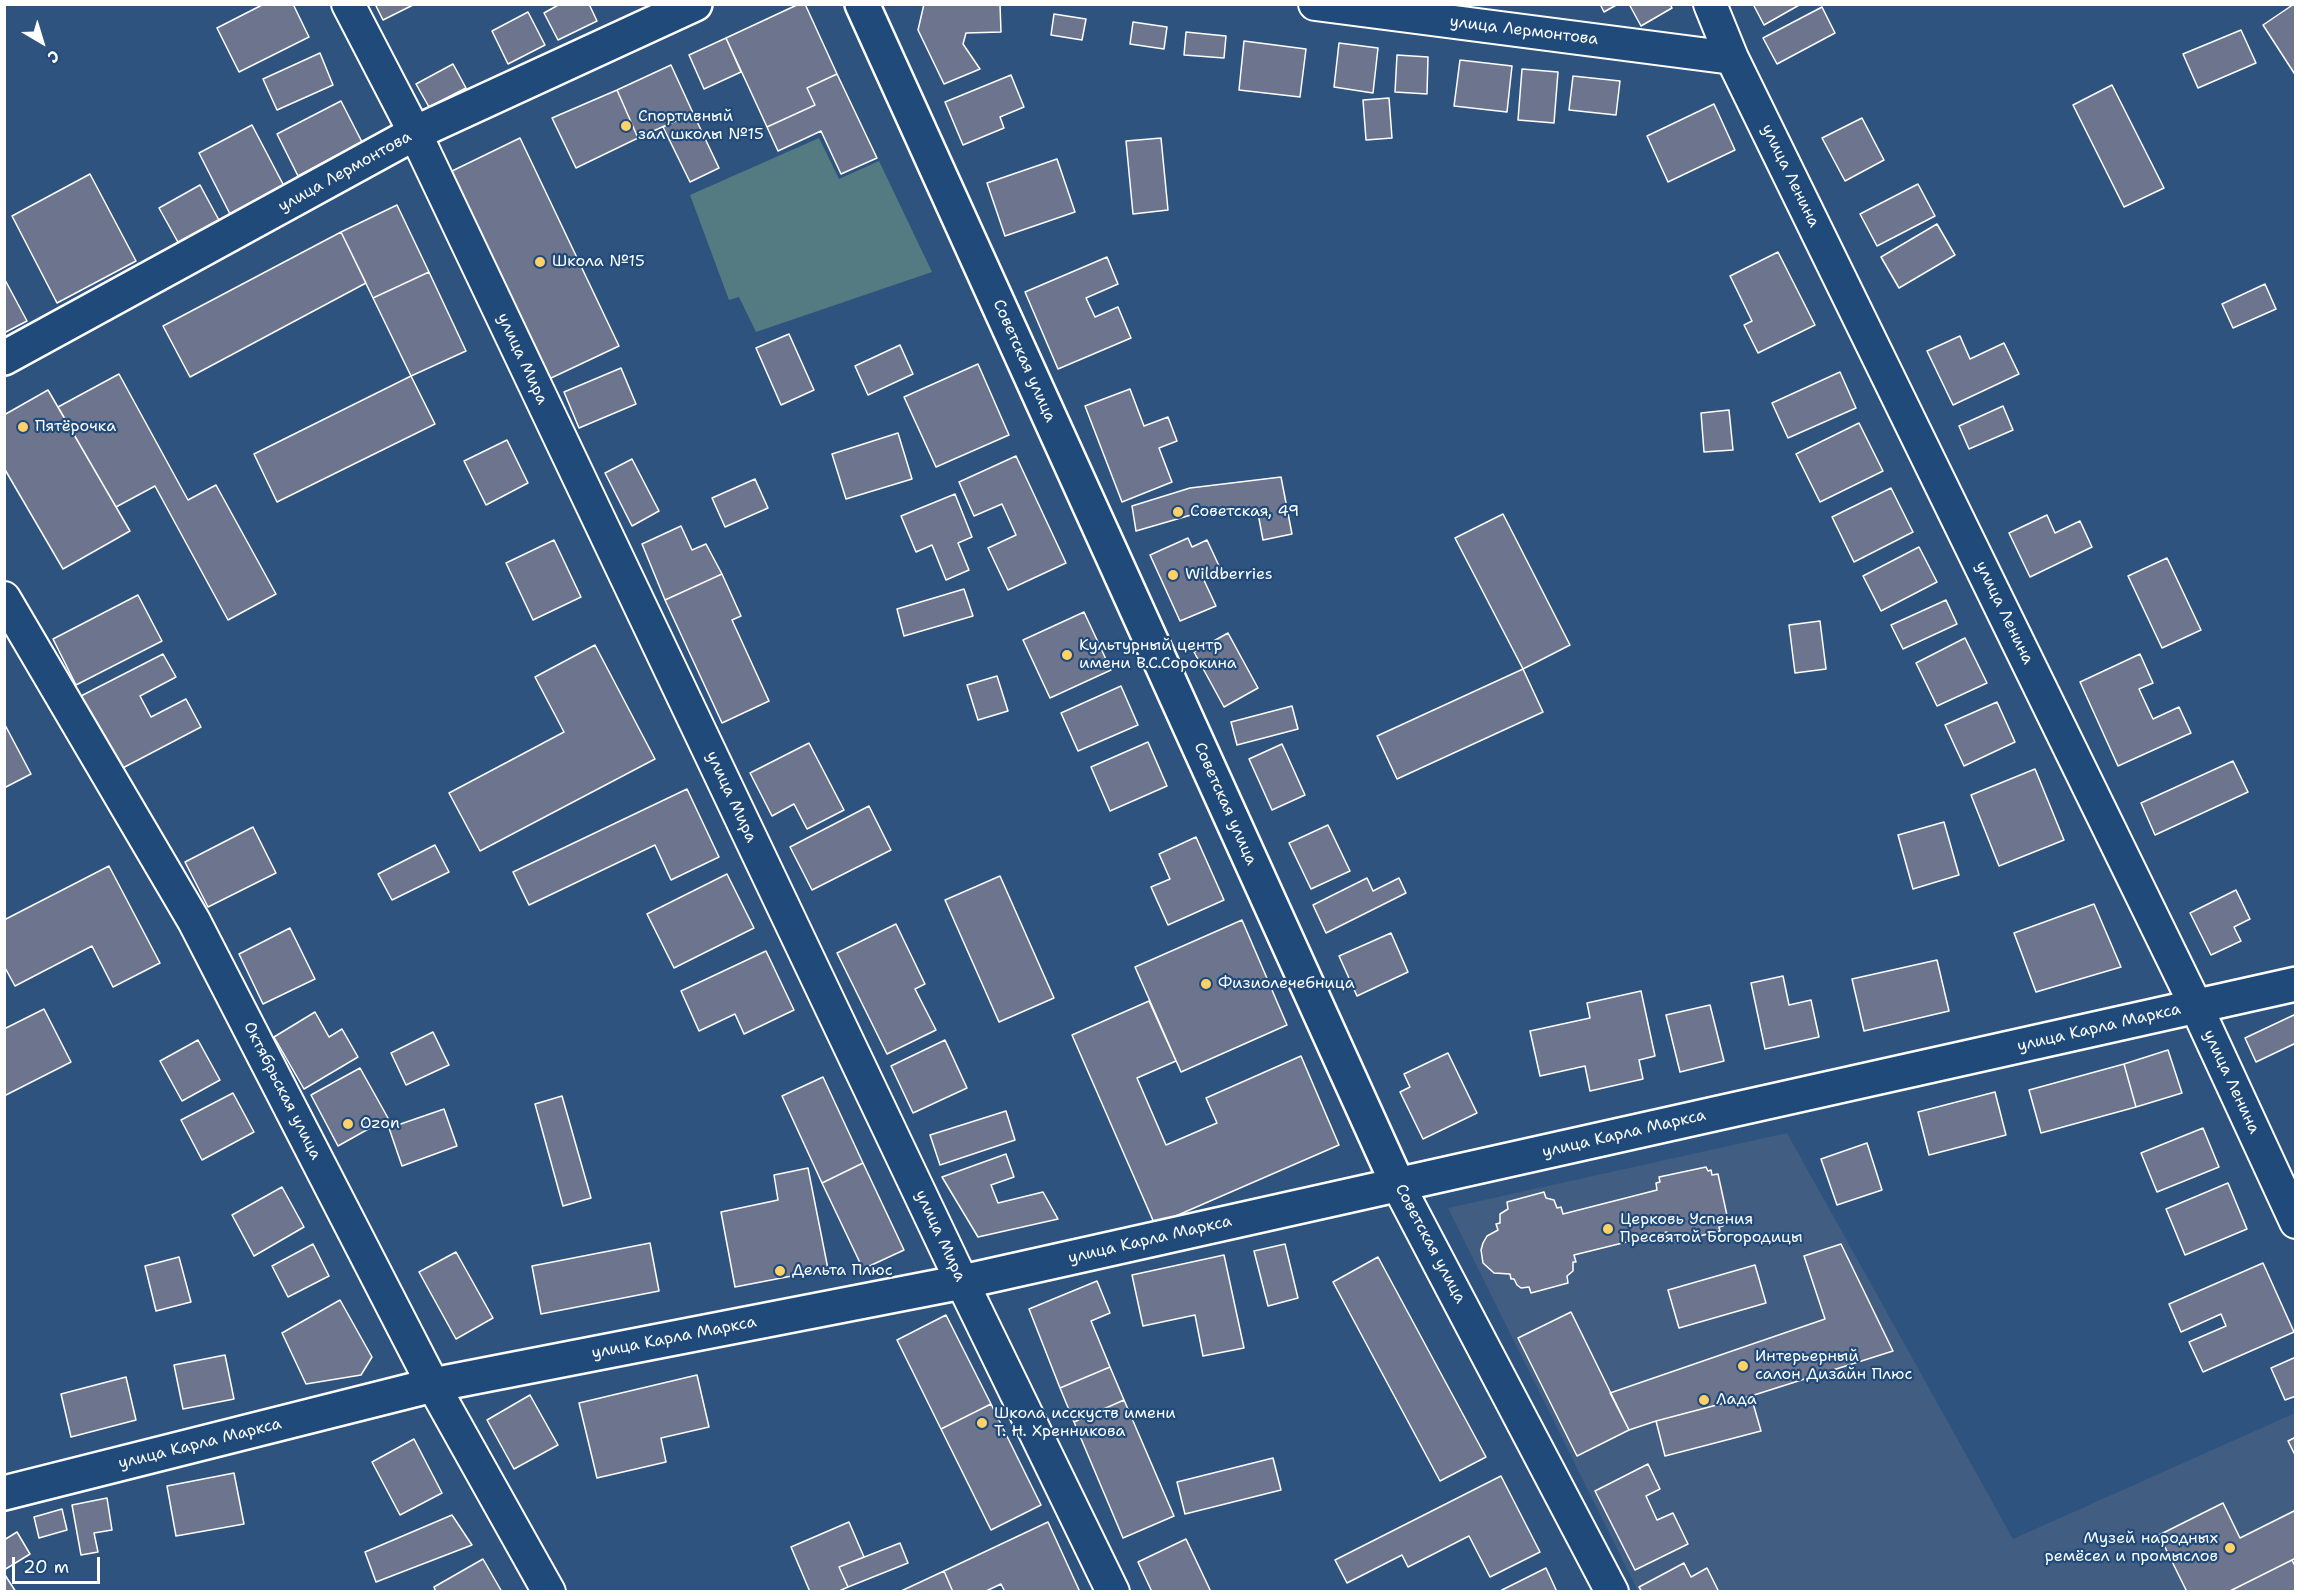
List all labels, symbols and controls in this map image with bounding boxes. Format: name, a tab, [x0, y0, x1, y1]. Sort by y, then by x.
north arrow	[12, 12, 72, 72]
street label: улица Лермонтова	[1449, 12, 1599, 50]
text: С	[43, 45, 64, 68]
place label: Спортивный зал школы №15	[638, 107, 764, 145]
marker: Спортивный зал школы №15	[619, 119, 633, 133]
street label: улица Ленина	[1757, 121, 1823, 231]
street label: улица Лермонтова	[275, 127, 415, 217]
place label: Школа №15	[552, 252, 645, 272]
marker: Школа №15	[533, 255, 547, 269]
street label: Советская улица	[988, 297, 1060, 425]
street label: улица Мира	[492, 310, 552, 408]
place label: Пятёрочка	[35, 417, 116, 437]
marker: Пятёрочка	[16, 420, 30, 434]
place label: Советская, 49	[1190, 502, 1299, 522]
marker: Советская, 49	[1171, 505, 1185, 519]
street label: улица Ленина	[1971, 558, 2037, 668]
place label: Wildberries	[1185, 565, 1273, 585]
marker: Wildberries	[1166, 568, 1180, 582]
place label: Культурный центр имени В.С.Сорокина	[1079, 636, 1237, 674]
marker: Культурный центр имени В.С.Сорокина	[1060, 648, 1074, 662]
street label: Советская улица	[1189, 740, 1261, 868]
street label: улица Мира	[701, 748, 761, 846]
place label: Физиолечебница	[1218, 974, 1355, 994]
marker: Физиолечебница	[1199, 977, 1213, 991]
street label: улица Карла Маркса	[2015, 1000, 2183, 1056]
street label: Октябрьская улица	[239, 1019, 325, 1163]
street label: улица Ленина	[2199, 1027, 2263, 1137]
street label: улица Карла Маркса	[1540, 1106, 1708, 1162]
place label: Ozon	[360, 1114, 400, 1134]
marker: Ozon	[341, 1117, 355, 1131]
street label: Советская улица	[1390, 1181, 1470, 1307]
street label: улица Мира	[910, 1187, 970, 1285]
place label: Церковь Успения Пресвятой Богородицы	[1620, 1210, 1803, 1248]
street label: улица Карла Маркса	[1066, 1212, 1234, 1268]
marker: Церковь Успения Пресвятой Богородицы	[1601, 1222, 1615, 1236]
place label: Дельта Плюс	[792, 1261, 893, 1281]
marker: Дельта Плюс	[773, 1264, 787, 1278]
street label: улица Карла Маркса	[590, 1313, 758, 1363]
place label: Интерьерный салон Дизайн Плюс	[1755, 1347, 1913, 1385]
marker: Интерьерный салон Дизайн Плюс	[1736, 1359, 1750, 1373]
place label: Лада	[1716, 1390, 1757, 1410]
marker: Лада	[1697, 1393, 1711, 1407]
place label: Школа исскуств имени Т. Н. Хренникова	[994, 1404, 1176, 1442]
street label: улица Карла Маркса	[117, 1414, 283, 1474]
marker: Школа исскуств имени Т. Н. Хренникова	[975, 1416, 989, 1430]
place label: Музей народных ремёсел и промыслов	[2045, 1529, 2218, 1567]
marker: Музей народных ремёсел и промыслов	[2223, 1541, 2237, 1555]
scale bar	[15, 1545, 104, 1583]
text: 20 m	[23, 1555, 69, 1579]

